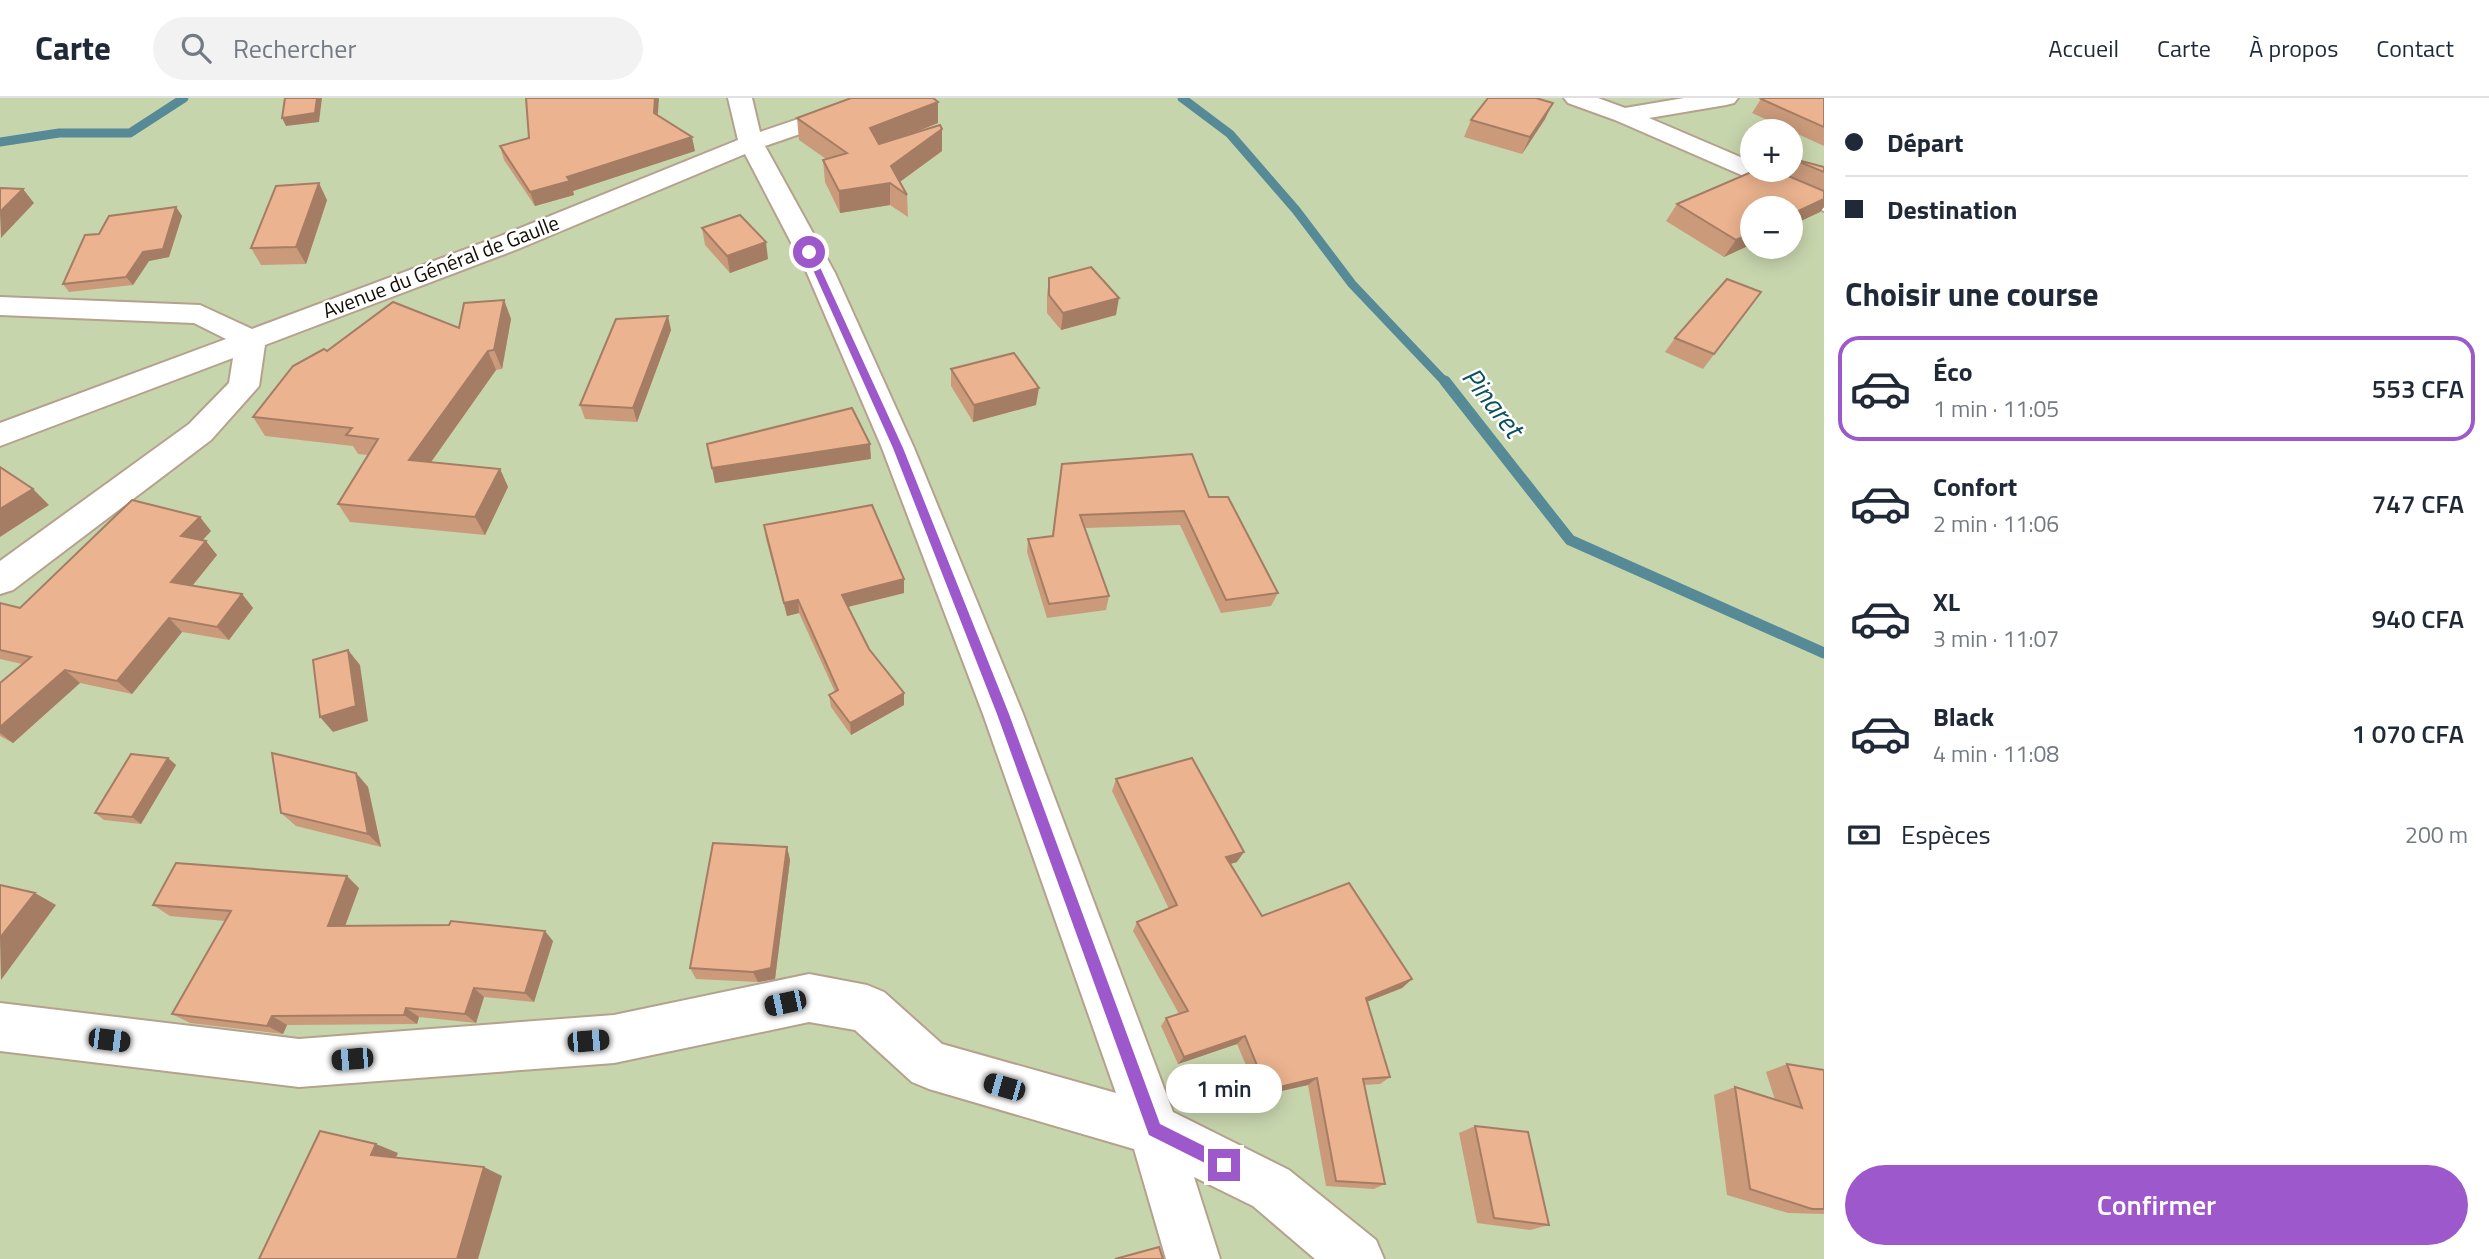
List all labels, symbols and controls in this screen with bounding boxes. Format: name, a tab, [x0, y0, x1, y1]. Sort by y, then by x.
search box	[153, 17, 643, 80]
text: Carte	[35, 23, 111, 73]
icon: search	[177, 29, 215, 67]
text: Rechercher	[233, 29, 356, 68]
text: Accueil	[2048, 30, 2119, 66]
text: Carte	[2157, 30, 2211, 66]
text: À propos	[2249, 30, 2338, 66]
text: Contact	[2376, 30, 2454, 66]
map controls	[1740, 119, 1803, 259]
button: +	[1740, 119, 1803, 182]
text: Départ	[1887, 123, 1963, 162]
text: Destination	[1887, 190, 2017, 229]
button: −	[1740, 196, 1803, 259]
street label: Avenue du Général de Gaulle	[318, 206, 564, 326]
route start	[793, 236, 825, 268]
text: Choisir une course	[1845, 270, 2099, 318]
text: Éco	[1933, 352, 1973, 391]
water label: Pinaret	[1452, 357, 1537, 449]
icon: car	[1849, 357, 1912, 420]
text: 553 CFA	[2372, 369, 2464, 408]
text: 1 min · 11:05	[1933, 391, 2059, 426]
text: Confort	[1933, 467, 2017, 506]
icon: car	[1849, 472, 1912, 535]
text: 747 CFA	[2372, 484, 2464, 523]
text: 2 min · 11:06	[1933, 506, 2059, 541]
text: XL	[1933, 582, 1960, 621]
icon: car	[1849, 587, 1912, 650]
text: 940 CFA	[2372, 599, 2464, 638]
text: 3 min · 11:07	[1933, 621, 2059, 656]
text: Black	[1933, 697, 1994, 736]
icon: car	[1849, 702, 1912, 765]
text: 1 070 CFA	[2352, 714, 2464, 753]
text: 4 min · 11:08	[1933, 736, 2059, 771]
text: Espèces	[1901, 815, 1991, 854]
icon: cash	[1845, 816, 1883, 854]
text: 200 m	[2405, 817, 2468, 852]
car	[763, 988, 808, 1018]
car	[87, 1027, 132, 1053]
car	[567, 1029, 610, 1053]
car	[331, 1047, 374, 1071]
callout: 1 min	[1166, 1063, 1282, 1112]
car	[981, 1071, 1028, 1103]
text: 1 min	[1196, 1071, 1252, 1106]
route end	[1208, 1149, 1240, 1181]
button: Confirmer	[1845, 1165, 2468, 1245]

